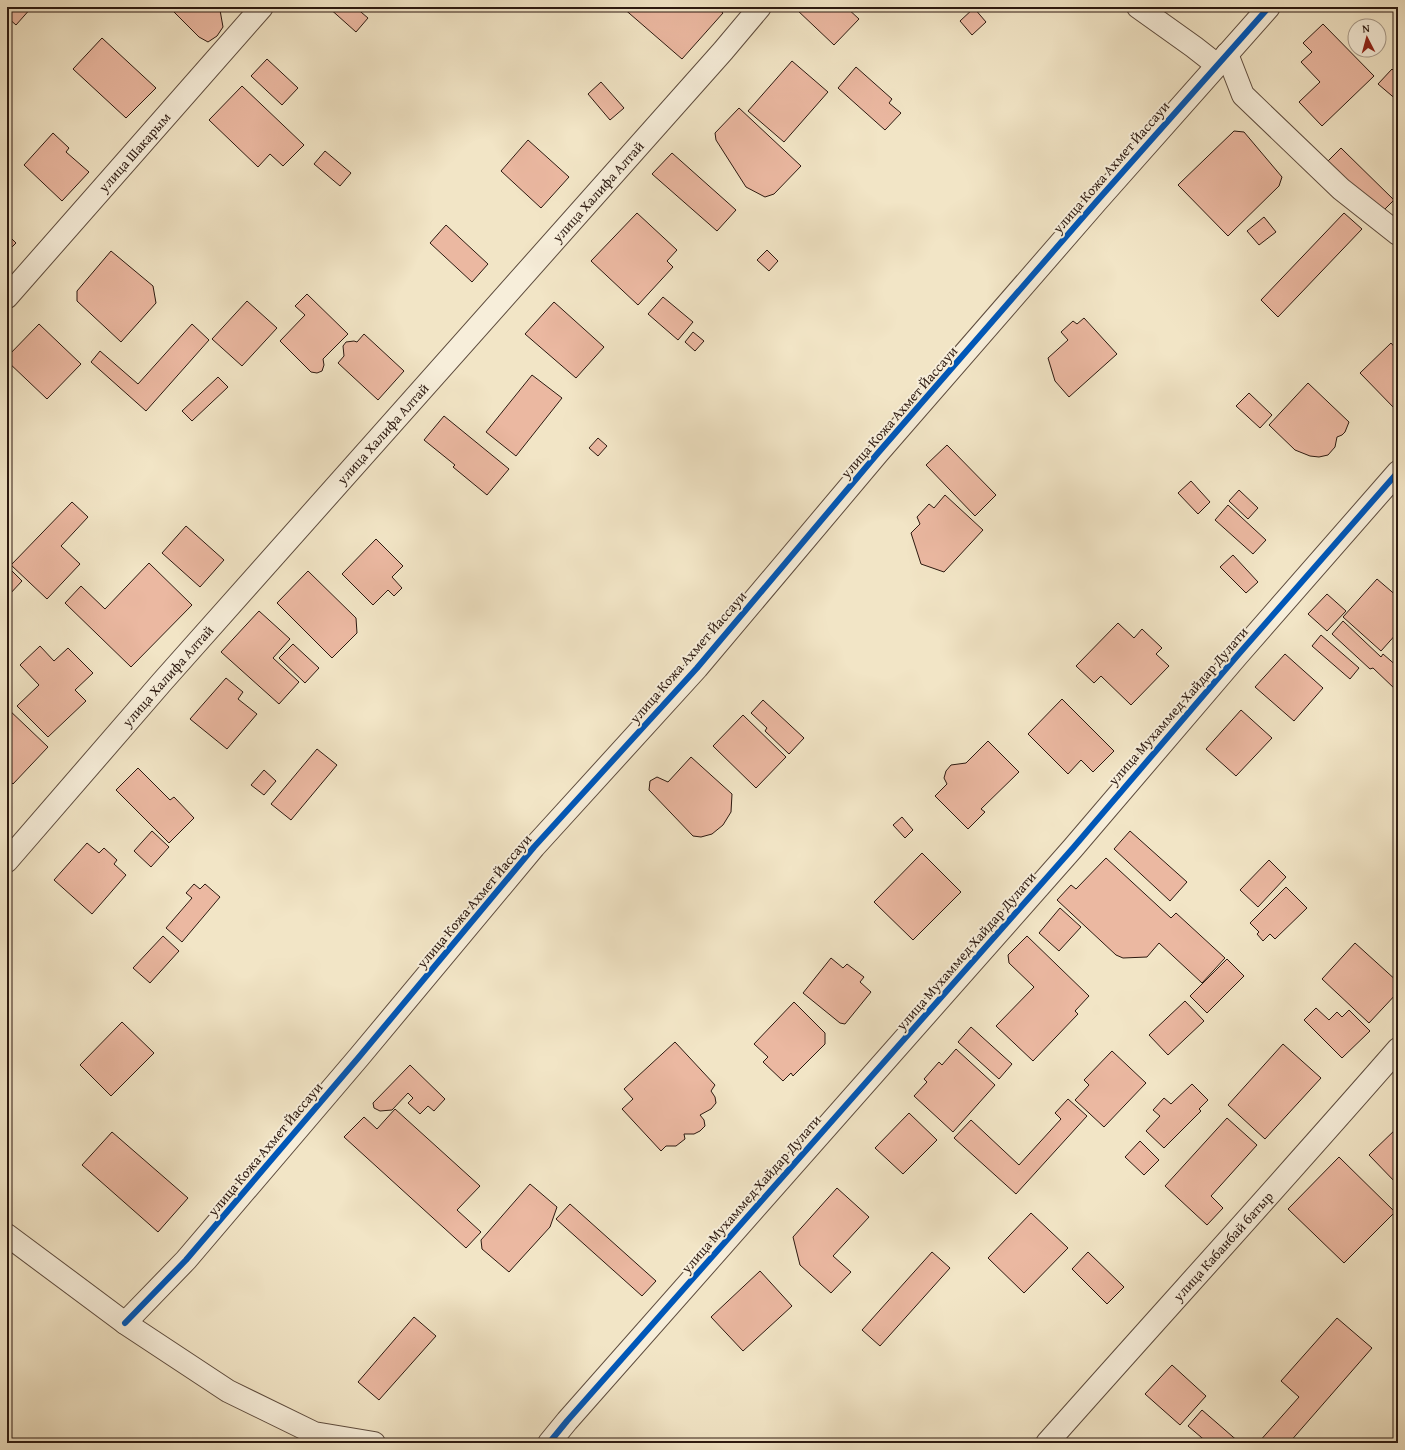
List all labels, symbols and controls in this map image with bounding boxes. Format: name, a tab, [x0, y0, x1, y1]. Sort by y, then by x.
north arrow	[1347, 18, 1387, 58]
text: N	[1361, 20, 1371, 36]
street label: улица Кожа Ахмет Йассауи	[1047, 97, 1174, 238]
street label: улица Шакарым	[93, 108, 175, 197]
street label: улица Халифа Алтай	[547, 137, 649, 247]
street label: улица Кожа Ахмет Йассауи	[835, 342, 962, 483]
street label: улица Халифа Алтай	[332, 379, 433, 489]
street label: улица Кожа Ахмет Йассауи	[624, 587, 751, 728]
street label: улица Халифа Алтай	[117, 621, 218, 732]
street label: улица Мухаммед Хайдар Дулати	[1103, 622, 1253, 790]
street label: улица Кожа Ахмет Йассауи	[411, 830, 536, 973]
street label: улица Мухаммед Хайдар Дулати	[891, 867, 1041, 1035]
street label: улица Кожа Ахмет Йассауи	[202, 1078, 327, 1221]
street label: улица Мухаммед Хайдар Дулати	[676, 1110, 826, 1278]
street label: улица Кабанбай батыр	[1168, 1187, 1278, 1306]

